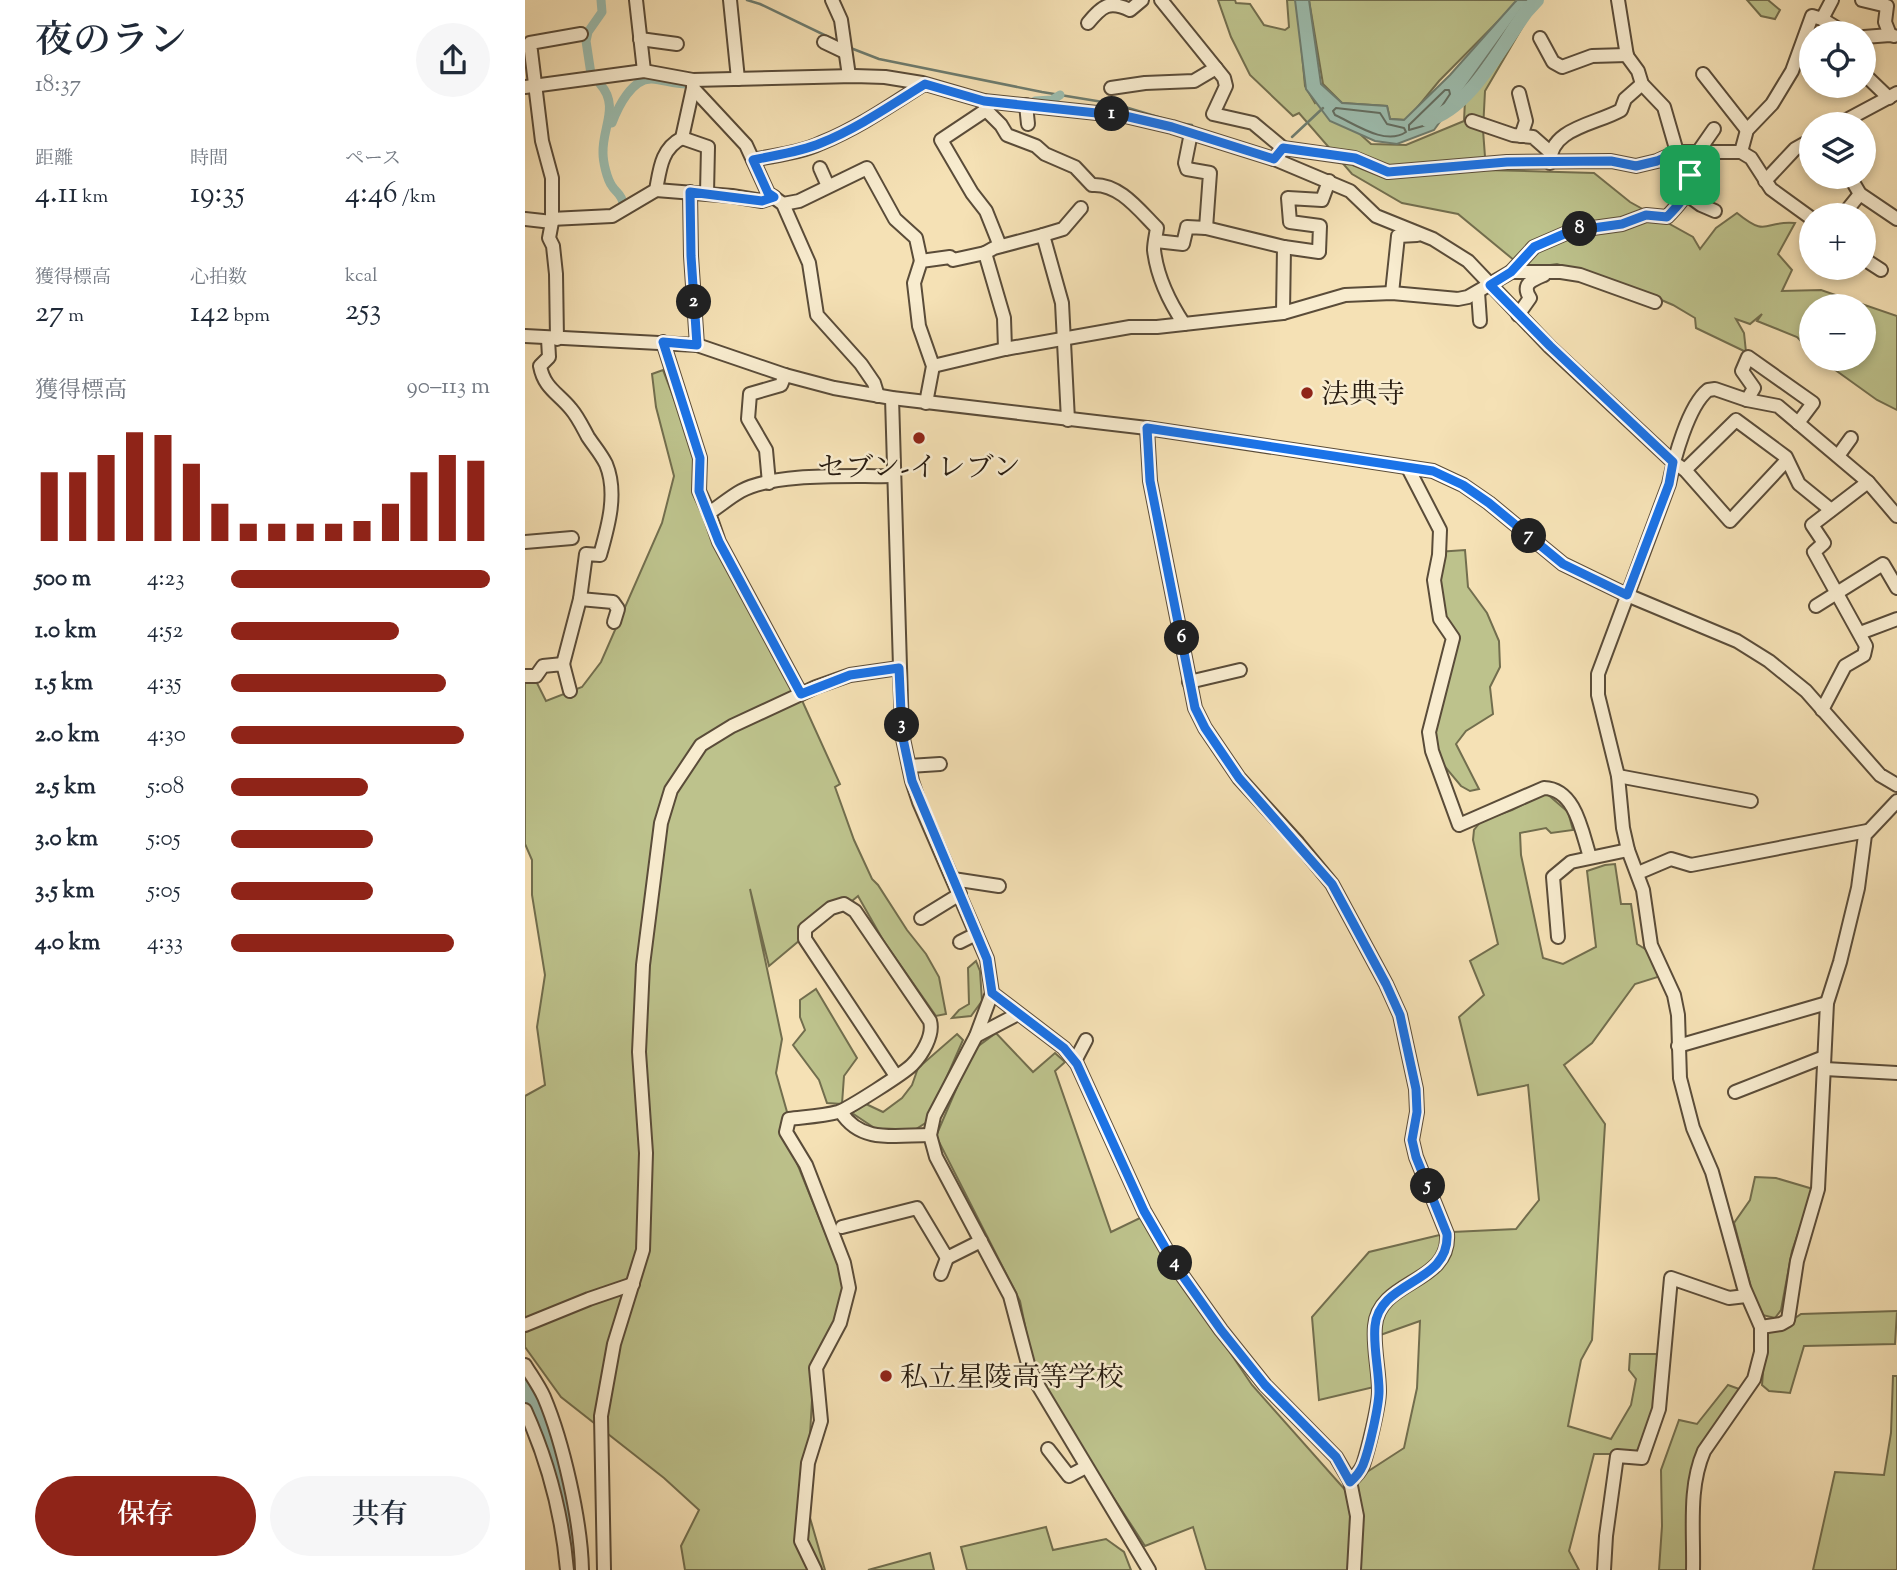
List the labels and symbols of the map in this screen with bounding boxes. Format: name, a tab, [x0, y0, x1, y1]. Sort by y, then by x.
pin: 1	[1095, 96, 1129, 132]
pin	[1660, 145, 1720, 205]
pin: 8	[1563, 212, 1597, 246]
pin: 2	[677, 284, 711, 320]
place label: 法典寺	[1321, 376, 1405, 416]
marker: 法典寺	[1299, 385, 1315, 401]
marker: セブン-イレブン	[911, 430, 927, 446]
place label: セブン-イレブン	[817, 449, 1021, 489]
pin: 7	[1511, 518, 1546, 554]
pin: 6	[1165, 620, 1199, 656]
pin: 3	[885, 708, 919, 742]
pin: 5	[1411, 1168, 1445, 1204]
pin: 4	[1157, 1246, 1193, 1280]
place label: 私立星陵高等学校	[900, 1359, 1124, 1399]
marker: 私立星陵高等学校	[878, 1368, 894, 1384]

